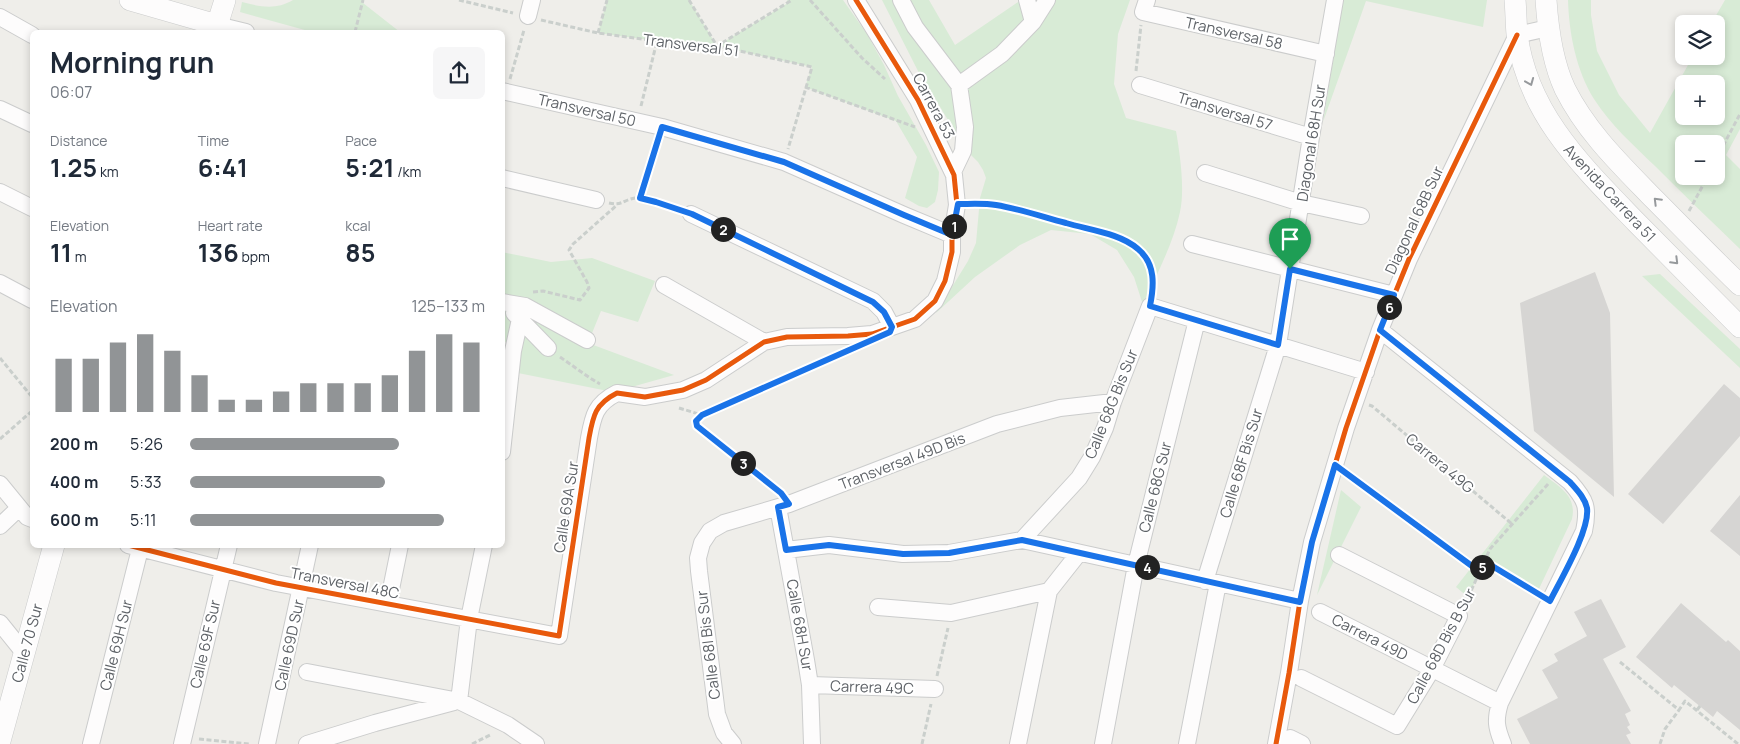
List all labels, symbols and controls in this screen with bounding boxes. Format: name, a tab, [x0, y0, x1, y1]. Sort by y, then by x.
street label: Transversal 58	[1183, 12, 1285, 54]
map controls	[1675, 15, 1725, 185]
button: layers	[1675, 15, 1725, 65]
street label: Transversal 51	[642, 29, 740, 61]
text: Morning run	[50, 43, 214, 81]
button: share	[433, 47, 485, 99]
street label: Carrera 53	[908, 69, 960, 143]
button: +	[1675, 75, 1725, 125]
one-way arrow	[1524, 77, 1534, 85]
text: 06:07	[50, 81, 92, 103]
street label: Diagonal 68H Sur	[1291, 82, 1331, 203]
street label: Transversal 57	[1175, 87, 1275, 135]
street label: Transversal 50	[536, 89, 638, 131]
text: Distance	[50, 131, 107, 150]
text: Time	[198, 131, 229, 150]
text: Pace	[345, 131, 377, 150]
button: −	[1675, 135, 1725, 185]
street label: Avenida Carrera 51	[1559, 139, 1661, 247]
text: 1.25	[50, 150, 97, 185]
text: 6:41	[198, 150, 248, 185]
text: 5:21	[345, 150, 394, 185]
text: km	[97, 162, 119, 181]
text: /km	[394, 162, 421, 181]
street label: Diagonal 68B Sur	[1380, 162, 1449, 278]
one-way arrow	[1653, 198, 1662, 207]
pin: 1	[942, 214, 966, 238]
text: Elevation	[50, 216, 109, 235]
text: Heart rate	[198, 216, 263, 235]
text: kcal	[345, 216, 371, 235]
pin: 2	[710, 216, 736, 242]
text: 1	[951, 217, 958, 236]
pin	[1269, 218, 1311, 269]
text: 2	[719, 220, 728, 239]
icon: arrive	[1276, 225, 1304, 253]
text: 11	[50, 235, 72, 270]
text: 136	[198, 235, 239, 270]
text: 85	[345, 235, 375, 270]
text: m	[72, 247, 87, 266]
text: bpm	[239, 247, 270, 266]
one-way arrow	[1669, 255, 1678, 264]
pin: 6	[1376, 294, 1402, 320]
text: Elevation	[50, 295, 118, 317]
text: 125–133 m	[411, 295, 485, 317]
text: 6	[1385, 298, 1394, 317]
street label: Calle 68G Bis Sur	[1079, 345, 1143, 462]
street label: Calle 68F Bis Sur	[1214, 405, 1268, 520]
street label: Transversal 49D Bis	[836, 427, 968, 495]
street label: Carrera 49G	[1401, 428, 1479, 498]
text: 200 m	[50, 433, 98, 455]
text: 5:26	[130, 433, 163, 455]
street label: Calle 68G Sur	[1134, 439, 1177, 535]
pin: 3	[730, 450, 756, 476]
text: 3	[739, 454, 748, 473]
street label: Calle 69A Sur	[548, 459, 584, 554]
text: 400 m	[50, 471, 98, 493]
text: 5:33	[130, 471, 162, 493]
text: 600 m	[50, 509, 99, 531]
text: 5:11	[130, 509, 157, 531]
pin: 4	[1134, 554, 1160, 580]
pin: 5	[1470, 554, 1494, 580]
text: 4	[1143, 558, 1152, 577]
text: 5	[1478, 558, 1487, 577]
street label: Transversal 48C	[289, 562, 401, 604]
street label: Calle 68H Sur	[782, 578, 818, 673]
street label: Calle 68D Bis B Sur	[1402, 584, 1481, 708]
street label: Calle 68I Bis Sur	[691, 589, 725, 701]
street label: Calle 69H Sur	[95, 597, 138, 693]
street label: Calle 69F Sur	[185, 597, 226, 690]
street label: Calle 69D Sur	[269, 597, 309, 693]
street label: Calle 70 Sur	[6, 601, 48, 685]
street label: Carrera 49D	[1328, 609, 1412, 665]
street label: Carrera 49C	[830, 675, 914, 699]

